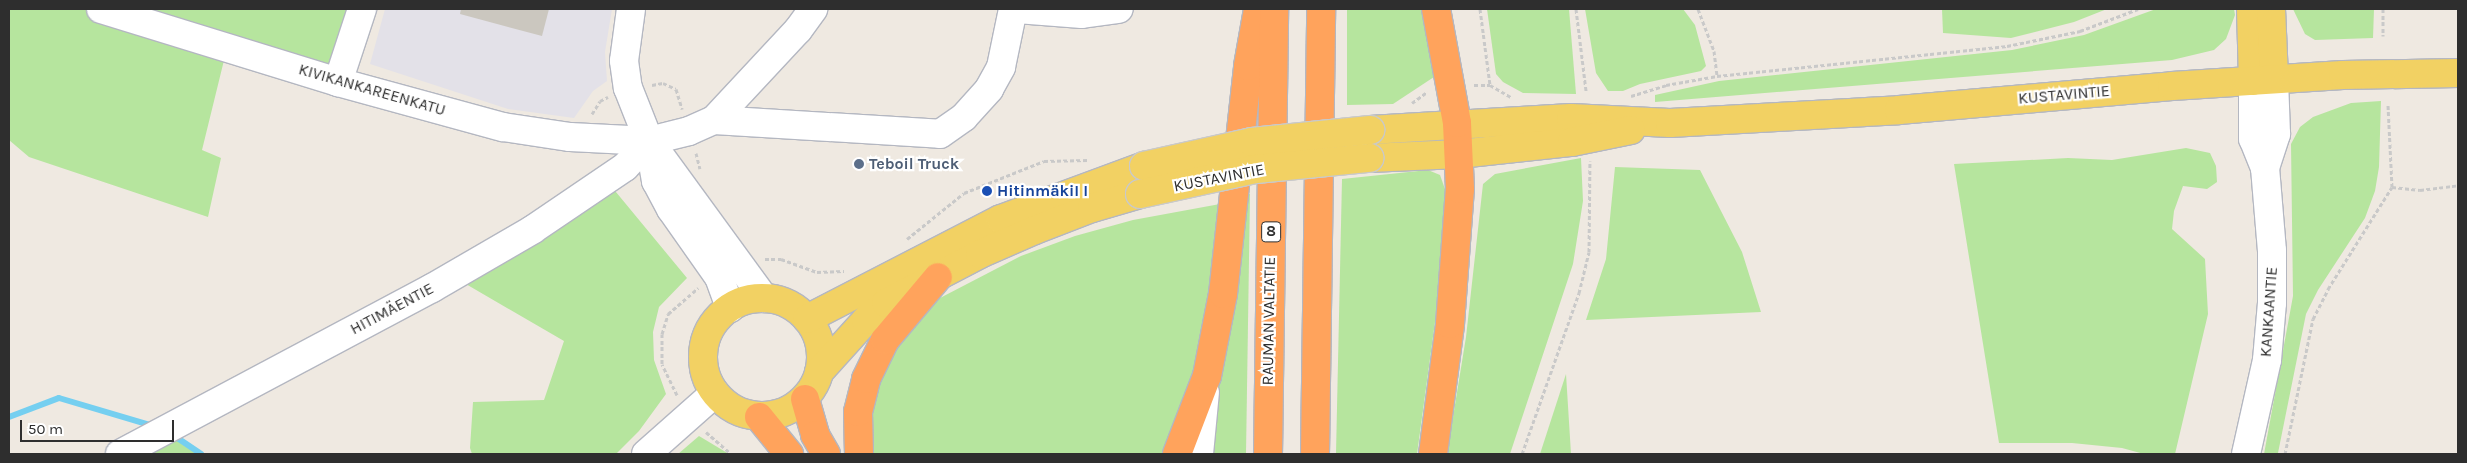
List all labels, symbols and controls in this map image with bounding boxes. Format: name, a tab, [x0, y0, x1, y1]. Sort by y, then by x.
street label: KIVIKANKAREENKATU	[296, 60, 448, 120]
street label: KUSTAVINTIE	[2017, 81, 2111, 109]
place label: Teboil Truck	[869, 154, 959, 174]
marker: Teboil Truck	[853, 158, 865, 170]
street label: KUSTAVINTIE	[1172, 160, 1266, 196]
place label: HitinmäkiI I	[997, 181, 1088, 201]
marker: HitinmäkiI I	[981, 185, 993, 197]
road number: 8	[1261, 220, 1281, 244]
street label: RAUMAN VALTATIE	[1258, 256, 1280, 386]
street label: KANKAANTIE	[2256, 266, 2282, 358]
street label: HITIMÄENTIE	[347, 279, 437, 339]
scale bar	[22, 410, 176, 442]
text: 50 m	[28, 420, 63, 438]

